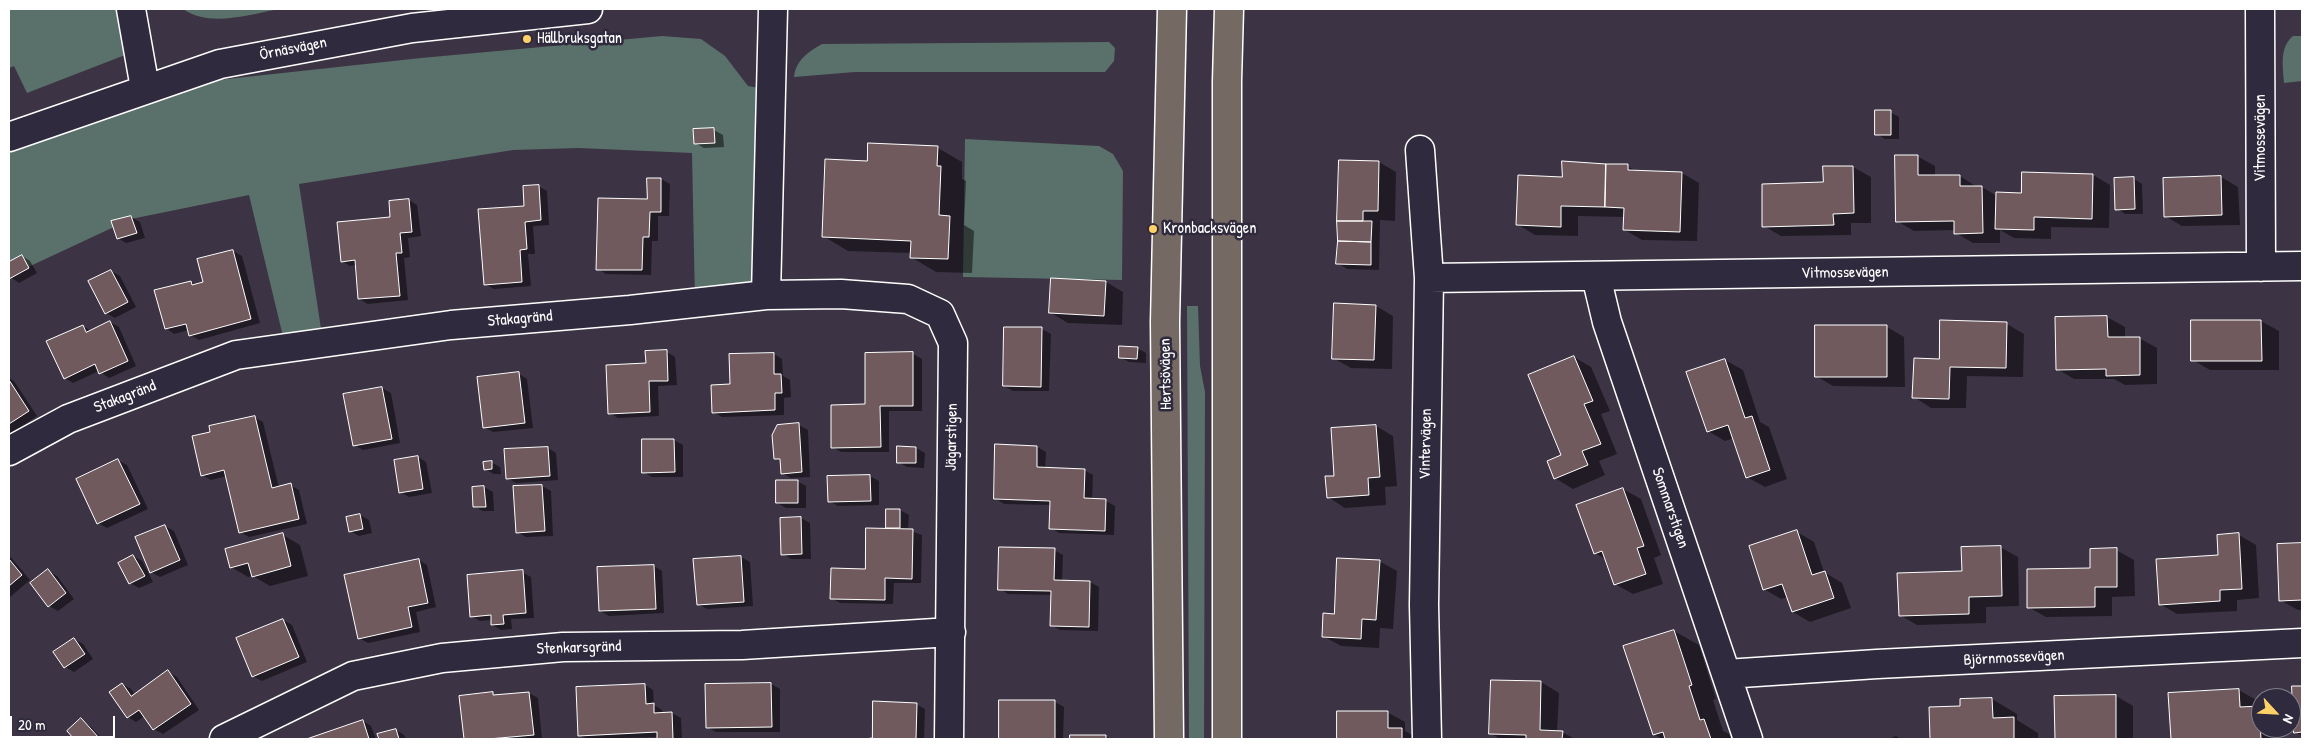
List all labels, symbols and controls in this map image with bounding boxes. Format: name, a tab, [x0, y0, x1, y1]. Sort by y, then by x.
place label: Hällbruksgatan	[537, 29, 622, 49]
street label: Örnäsvägen	[258, 33, 328, 65]
marker: Hällbruksgatan	[521, 33, 533, 45]
street label: Vitmossevägen	[2251, 94, 2271, 182]
place label: Kronbacksvägen	[1163, 219, 1256, 239]
marker: Kronbacksvägen	[1147, 223, 1159, 235]
street label: Vitmossevägen	[1801, 263, 1889, 283]
street label: Stakagränd	[487, 307, 553, 331]
street label: Hertsövägen	[1156, 338, 1176, 410]
street label: Stakagränd	[91, 376, 159, 418]
street label: Jägarstigen	[942, 403, 962, 471]
street label: Vintervägen	[1416, 408, 1436, 480]
street label: Sommarstigen	[1647, 465, 1693, 551]
street label: Stenkarsgränd	[536, 637, 622, 659]
street label: Björnmossevägen	[1963, 646, 2065, 670]
north arrow	[2251, 688, 2301, 738]
scale bar	[12, 706, 118, 738]
text: N	[2279, 712, 2299, 727]
text: 20 m	[18, 714, 45, 735]

